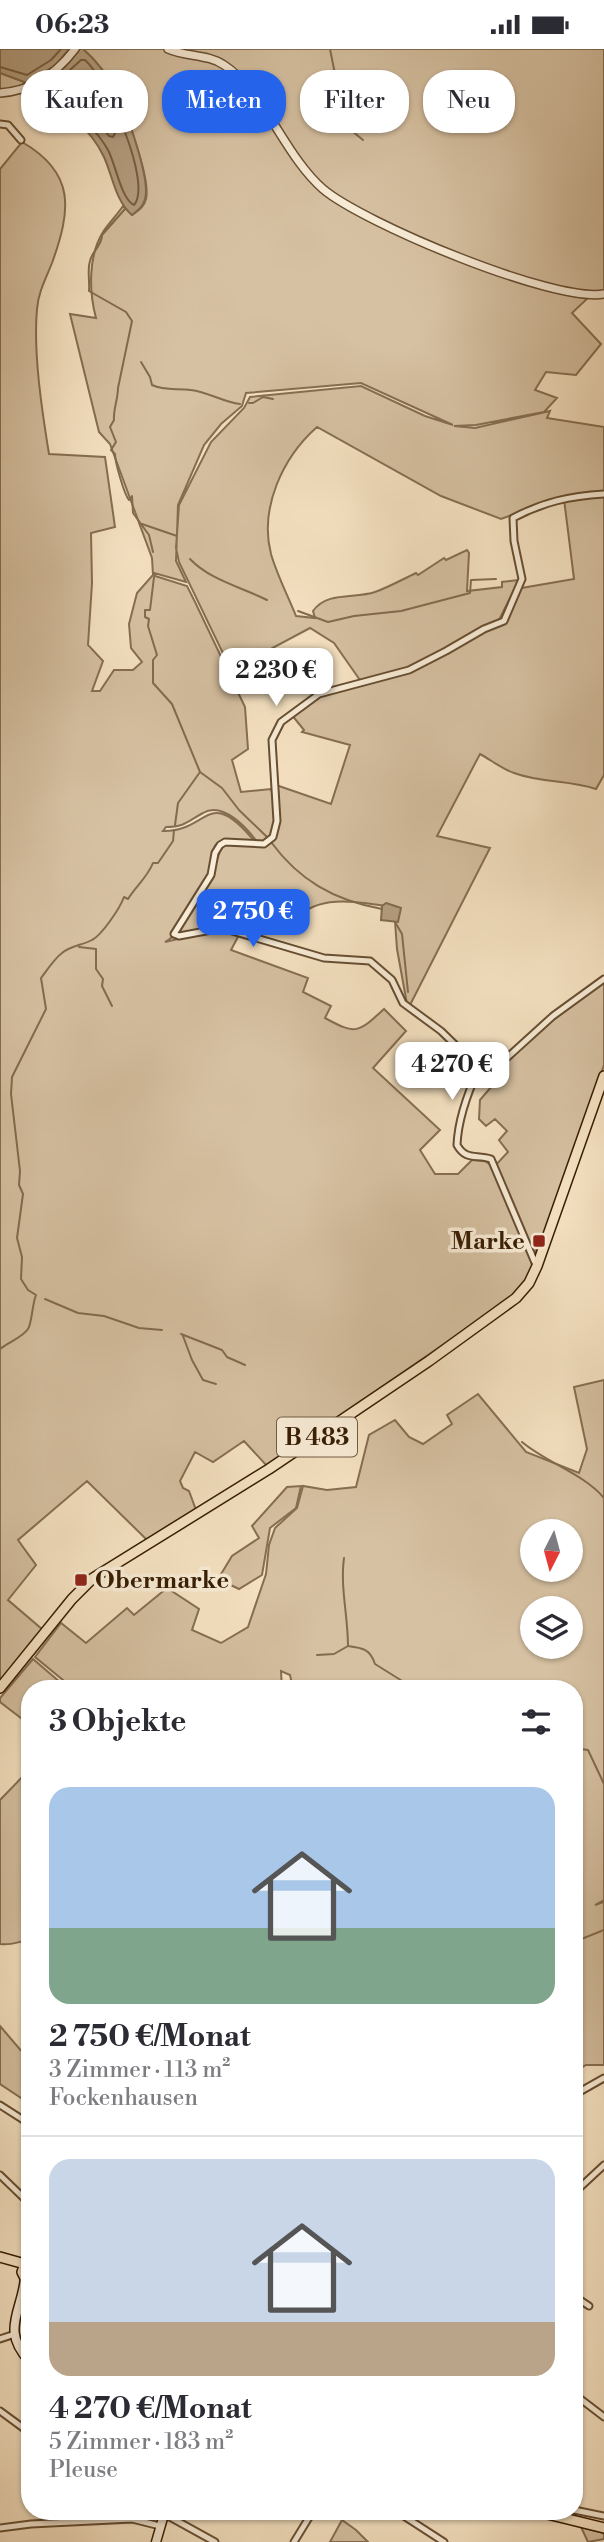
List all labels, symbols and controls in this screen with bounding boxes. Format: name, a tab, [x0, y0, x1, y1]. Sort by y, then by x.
text: 06:23	[35, 9, 109, 41]
chip: Kaufen	[21, 70, 148, 133]
chip: Mieten	[162, 70, 286, 133]
chip: Filter	[300, 70, 409, 133]
chip: Neu	[423, 70, 515, 133]
pin: 2 230 €	[211, 649, 341, 708]
text: 2 230 €	[235, 657, 317, 685]
pin: 2 750 €	[188, 890, 318, 949]
text: 2 750 €	[213, 898, 293, 926]
pin: 4 270 €	[387, 1042, 517, 1102]
text: 4 270 €	[411, 1051, 493, 1079]
place label: Marke	[451, 1227, 525, 1257]
marker: Marke	[531, 1233, 547, 1249]
road number: B 483	[277, 1417, 357, 1457]
north arrow	[520, 1519, 583, 1582]
map controls	[520, 1519, 583, 1659]
place label: Obermarke	[95, 1566, 229, 1596]
marker: Obermarke	[73, 1572, 89, 1588]
button: layers	[520, 1596, 583, 1659]
text: 3 Objekte	[49, 1703, 186, 1741]
icon: filters	[517, 1703, 555, 1741]
icon: home	[239, 1833, 365, 1959]
text: 2 750 €/Monat	[49, 2018, 251, 2056]
text: 3 Zimmer · 113 m²	[49, 2056, 230, 2084]
text: Fockenhausen	[49, 2084, 198, 2112]
icon: home	[239, 2205, 365, 2331]
text: 4 270 €/Monat	[49, 2390, 252, 2428]
text: 5 Zimmer · 183 m²	[49, 2428, 233, 2456]
text: Pleuse	[49, 2456, 118, 2484]

